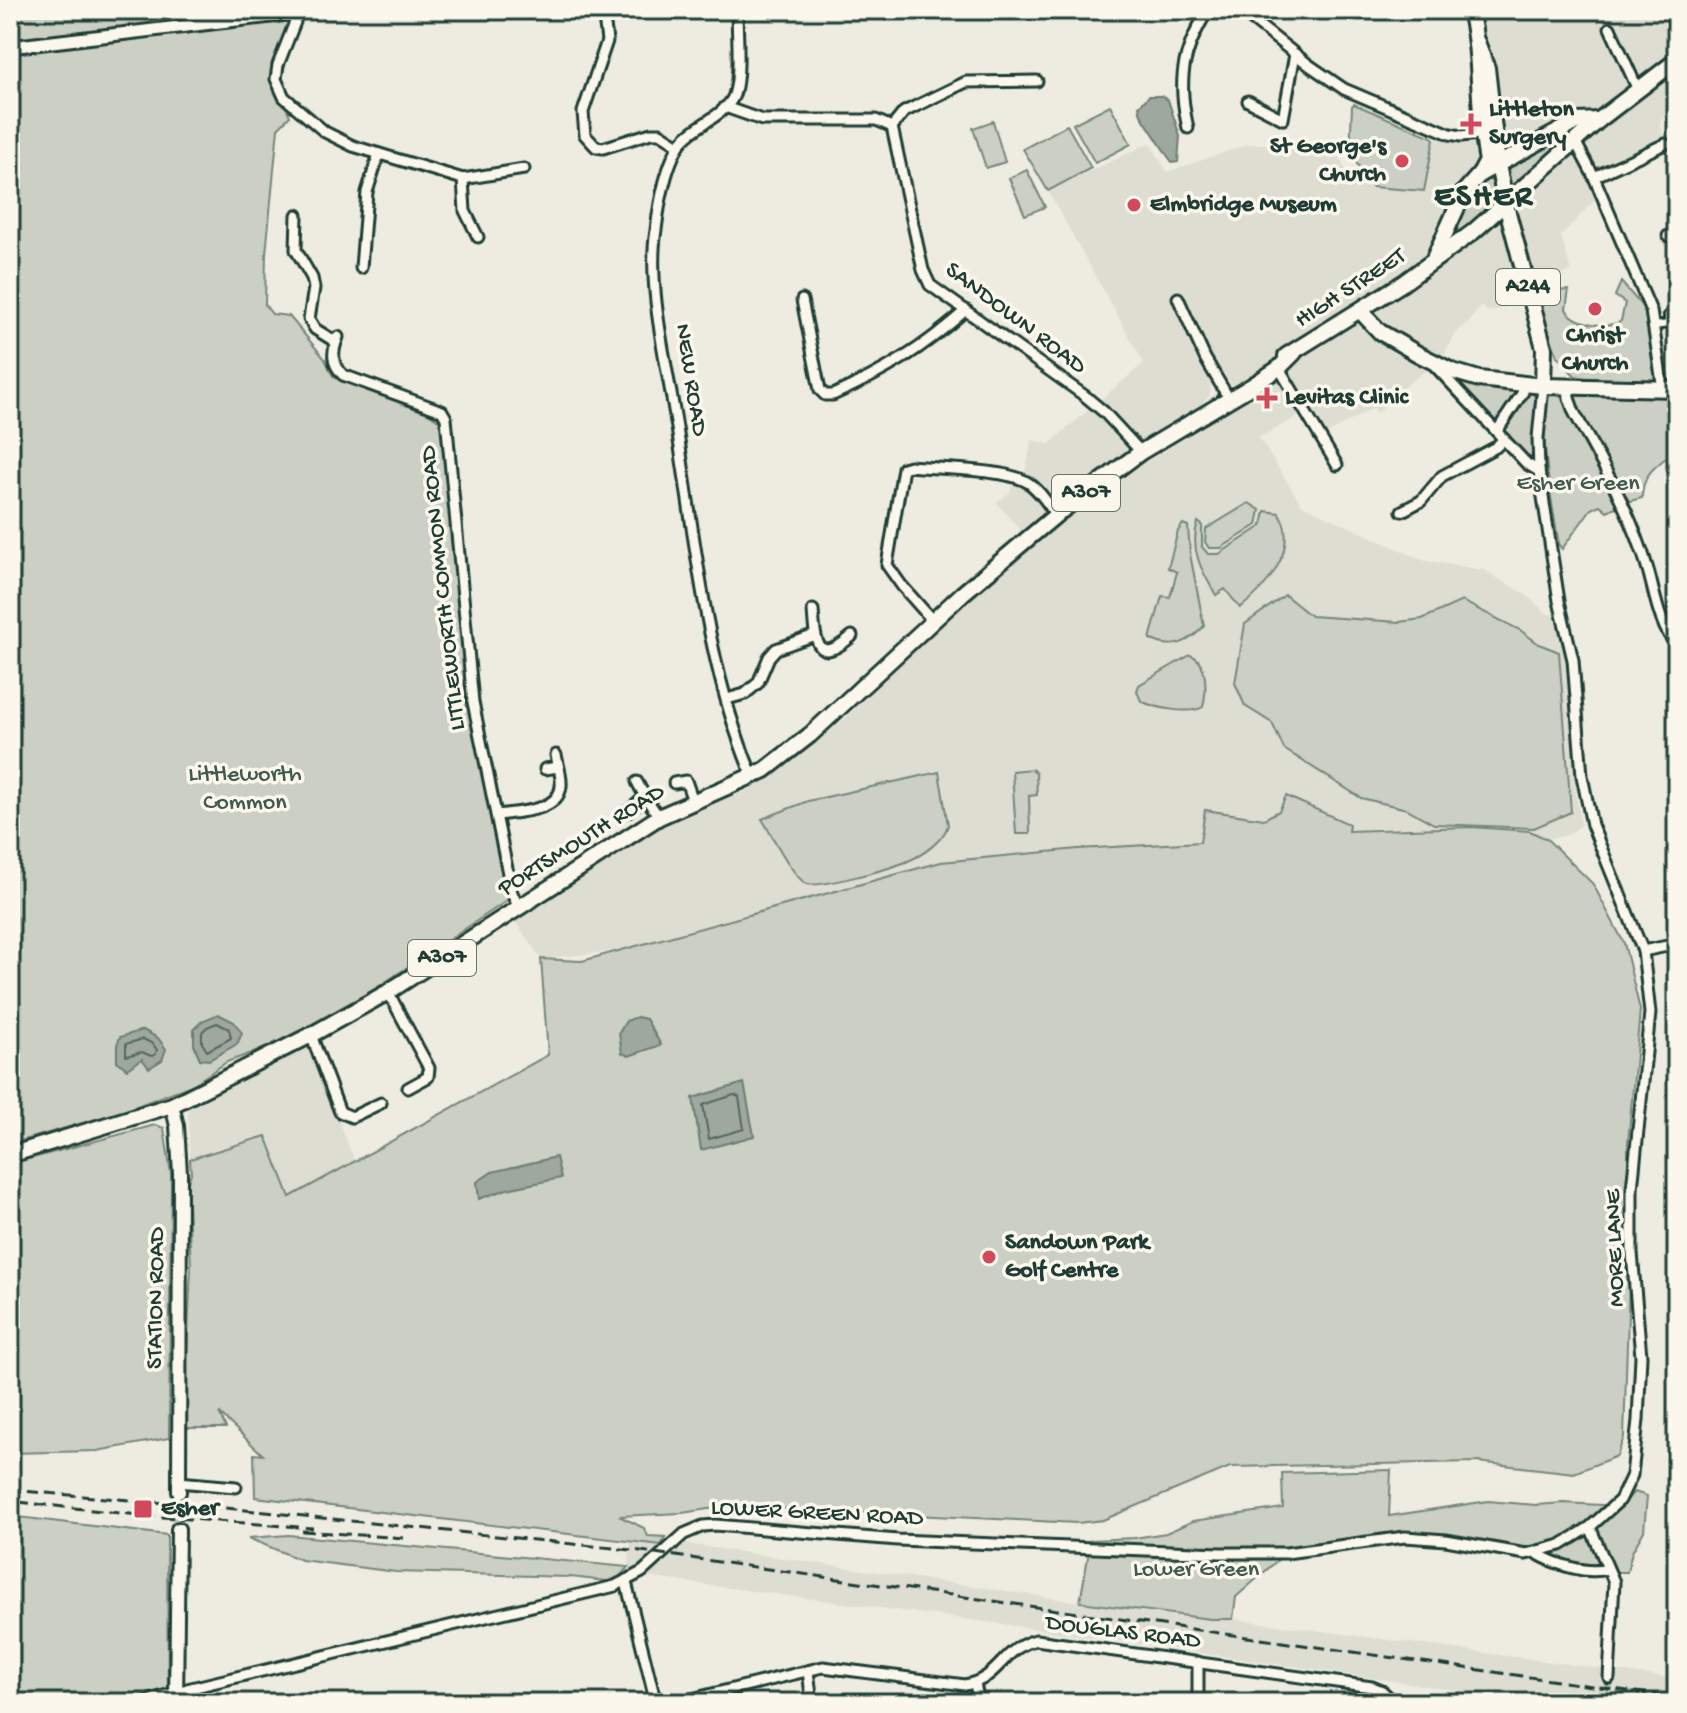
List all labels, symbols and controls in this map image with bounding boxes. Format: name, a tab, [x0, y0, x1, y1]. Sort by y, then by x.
place label: Littleton Surgery	[1489, 96, 1575, 153]
marker: Littleton Surgery	[1460, 113, 1482, 135]
place label: St George's Church	[1270, 133, 1387, 190]
marker: St George's Church	[1393, 152, 1411, 170]
district label: ESHER	[1434, 179, 1534, 217]
place label: Elmbridge Museum	[1150, 191, 1337, 220]
marker: Elmbridge Museum	[1125, 196, 1143, 214]
street label: HIGH STREET	[1290, 242, 1413, 335]
street label: SANDOWN ROAD	[939, 256, 1092, 382]
road number: A244	[1496, 269, 1560, 305]
marker: Christ Church	[1586, 300, 1604, 318]
street label: NEW ROAD	[667, 322, 713, 439]
place label: Christ Church	[1562, 322, 1628, 379]
place label: Levitas Clinic	[1285, 384, 1410, 413]
marker: Levitas Clinic	[1256, 387, 1278, 409]
street label: LITTLEWORTH COMMON ROAD	[415, 444, 473, 732]
park label: Esher Green	[1516, 470, 1640, 499]
road number: A307	[1052, 475, 1120, 511]
park label: Littleworth Common	[188, 761, 302, 818]
street label: PORTSMOUTH ROAD	[492, 778, 671, 904]
road number: A307	[408, 940, 476, 976]
street label: MORE LANE	[1599, 1188, 1633, 1307]
street label: STATION ROAD	[141, 1226, 173, 1369]
place label: Sandown Park Golf Centre	[1005, 1229, 1152, 1286]
marker: Sandown Park Golf Centre	[980, 1248, 998, 1266]
street label: LOWER GREEN ROAD	[710, 1494, 924, 1534]
place label: Esher	[161, 1495, 221, 1524]
marker: Esher	[132, 1498, 154, 1520]
park label: Lower Green	[1133, 1556, 1260, 1585]
street label: DOUGLAS ROAD	[1042, 1609, 1202, 1657]

